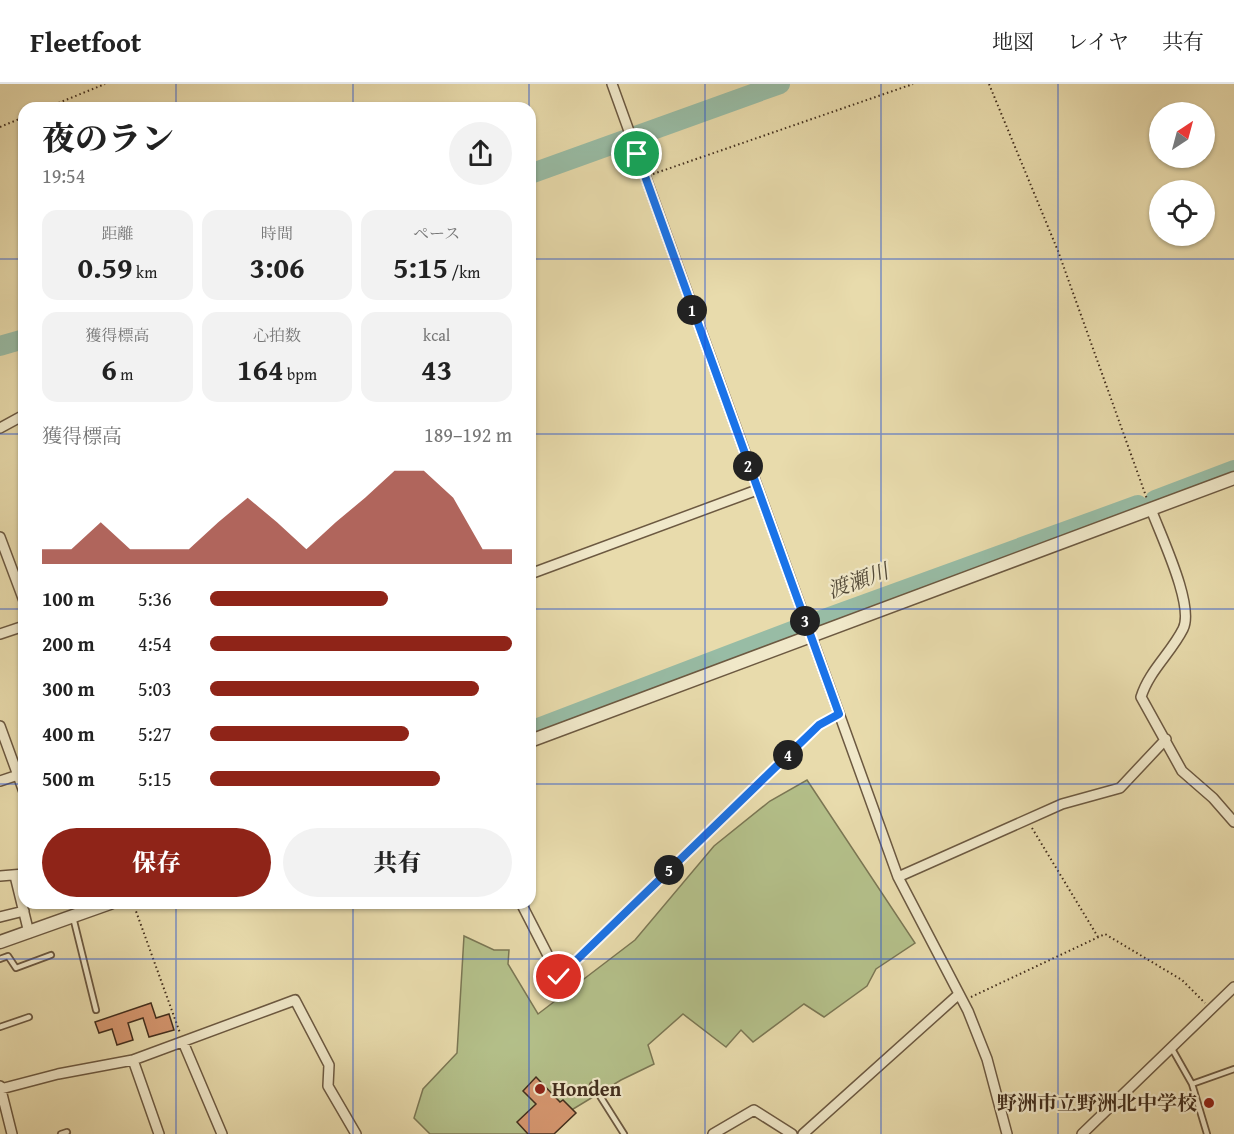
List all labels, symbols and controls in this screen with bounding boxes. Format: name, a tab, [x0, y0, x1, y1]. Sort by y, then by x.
text: Fleetfoot	[30, 21, 141, 62]
text: 地図	[992, 26, 1034, 57]
text: レイヤ	[1067, 26, 1129, 57]
text: 共有	[1162, 26, 1204, 57]
north arrow	[1149, 102, 1215, 168]
map controls	[1149, 102, 1215, 246]
text: 夜のラン	[42, 114, 174, 162]
button: share	[449, 122, 512, 185]
pin	[611, 128, 662, 179]
icon: arrive	[620, 137, 653, 170]
text: 19:54	[42, 161, 85, 190]
button: locate	[1149, 180, 1215, 246]
text: 距離	[101, 221, 133, 245]
text: 時間	[261, 221, 293, 245]
text: ペース	[413, 221, 460, 245]
text: 0.59	[77, 245, 133, 289]
text: 3:06	[249, 245, 305, 289]
text: 5:15	[393, 245, 448, 289]
text: km	[133, 260, 157, 284]
text: /km	[448, 260, 480, 284]
pin: 1	[677, 295, 707, 325]
text: 1	[688, 298, 696, 322]
text: 獲得標高	[85, 323, 149, 347]
text: 心拍数	[253, 323, 301, 347]
text: kcal	[423, 323, 450, 347]
text: 6	[101, 347, 117, 391]
text: 164	[237, 347, 284, 391]
text: 43	[421, 347, 452, 391]
text: m	[117, 362, 133, 386]
text: bpm	[284, 362, 317, 386]
text: 189–192 m	[424, 420, 512, 449]
text: 獲得標高	[42, 421, 122, 450]
pin: 2	[733, 451, 763, 481]
text: 2	[744, 454, 752, 478]
water label: 渡瀬川	[823, 555, 895, 606]
text: 100 m	[42, 584, 95, 613]
text: 5:36	[138, 584, 172, 613]
pin: 3	[790, 606, 820, 636]
text: 3	[801, 609, 809, 633]
text: 200 m	[42, 629, 95, 658]
text: 4:54	[138, 629, 172, 658]
text: 300 m	[42, 674, 95, 703]
text: 5:03	[138, 674, 172, 703]
text: 400 m	[42, 719, 95, 748]
text: 5:27	[138, 719, 172, 748]
pin: 4	[773, 740, 803, 770]
text: 4	[784, 743, 792, 767]
text: 500 m	[42, 764, 95, 793]
text: 5:15	[138, 764, 172, 793]
button: 保存	[42, 828, 271, 897]
button: 共有	[283, 828, 512, 897]
pin: 5	[654, 855, 684, 885]
text: 5	[665, 858, 673, 882]
pin	[533, 951, 584, 1002]
icon: check	[542, 960, 575, 993]
place label: Honden	[552, 1074, 622, 1103]
marker: Honden	[533, 1082, 547, 1096]
place label: 野洲市立野洲北中学校	[997, 1088, 1197, 1117]
marker: 野洲市立野洲北中学校	[1202, 1096, 1216, 1110]

